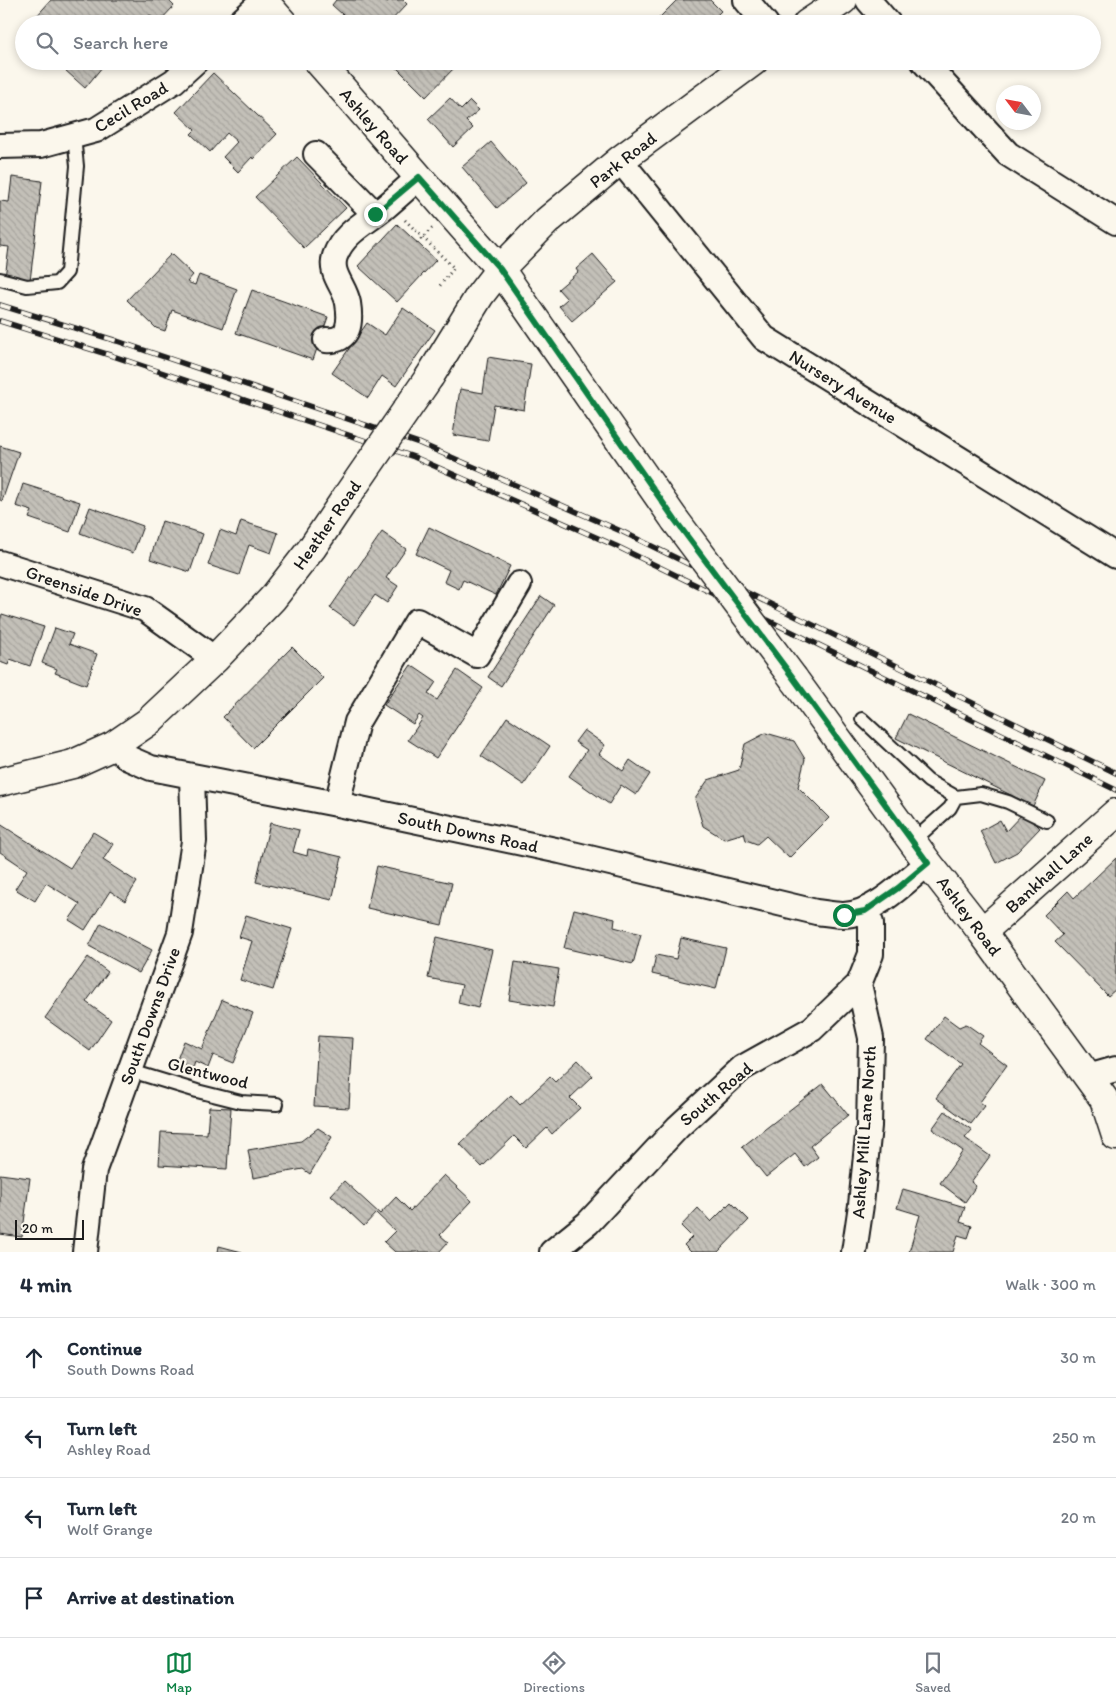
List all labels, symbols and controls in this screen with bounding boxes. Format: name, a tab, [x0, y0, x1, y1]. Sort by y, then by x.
search box	[15, 15, 1101, 70]
icon: search	[33, 29, 61, 57]
text: Search here	[73, 31, 168, 54]
street label: Cecil Road	[90, 76, 172, 138]
street label: Ashley Road	[335, 83, 413, 169]
north arrow	[996, 85, 1041, 130]
street label: Park Road	[585, 127, 661, 193]
route end	[364, 203, 387, 226]
street label: Nursery Avenue	[785, 345, 901, 429]
street label: Heather Road	[288, 476, 366, 574]
street label: Greenside Drive	[23, 561, 145, 621]
street label: South Downs Road	[396, 806, 541, 858]
street label: Bankhall Lane	[1001, 828, 1097, 918]
street label: Ashley Road	[932, 872, 1006, 960]
route start	[833, 904, 856, 927]
street label: South Downs Drive	[115, 944, 185, 1088]
street label: Ashley Mill Lane North	[847, 1044, 881, 1219]
street label: Glentwood	[165, 1052, 251, 1094]
street label: South Road	[675, 1057, 757, 1131]
scale bar	[15, 1217, 84, 1240]
text: 20 m	[22, 1220, 53, 1237]
text: 4 min	[20, 1272, 72, 1297]
text: Walk · 300 m	[1005, 1275, 1096, 1294]
text: Continue	[67, 1337, 142, 1360]
icon: ahead	[20, 1344, 48, 1372]
text: 30 m	[1060, 1348, 1096, 1367]
text: South Downs Road	[67, 1360, 194, 1379]
text: Turn left	[67, 1417, 137, 1440]
icon: left	[20, 1424, 48, 1452]
text: 250 m	[1052, 1428, 1096, 1447]
text: Ashley Road	[67, 1440, 150, 1459]
text: Turn left	[67, 1497, 137, 1520]
icon: left	[20, 1504, 48, 1532]
text: 20 m	[1061, 1508, 1096, 1527]
text: Wolf Grange	[67, 1520, 153, 1539]
icon: arrive	[20, 1584, 48, 1612]
text: Arrive at destination	[67, 1586, 234, 1609]
tab: Map	[165, 1649, 193, 1696]
tab: Directions	[523, 1649, 585, 1696]
tab: Saved	[915, 1649, 951, 1696]

